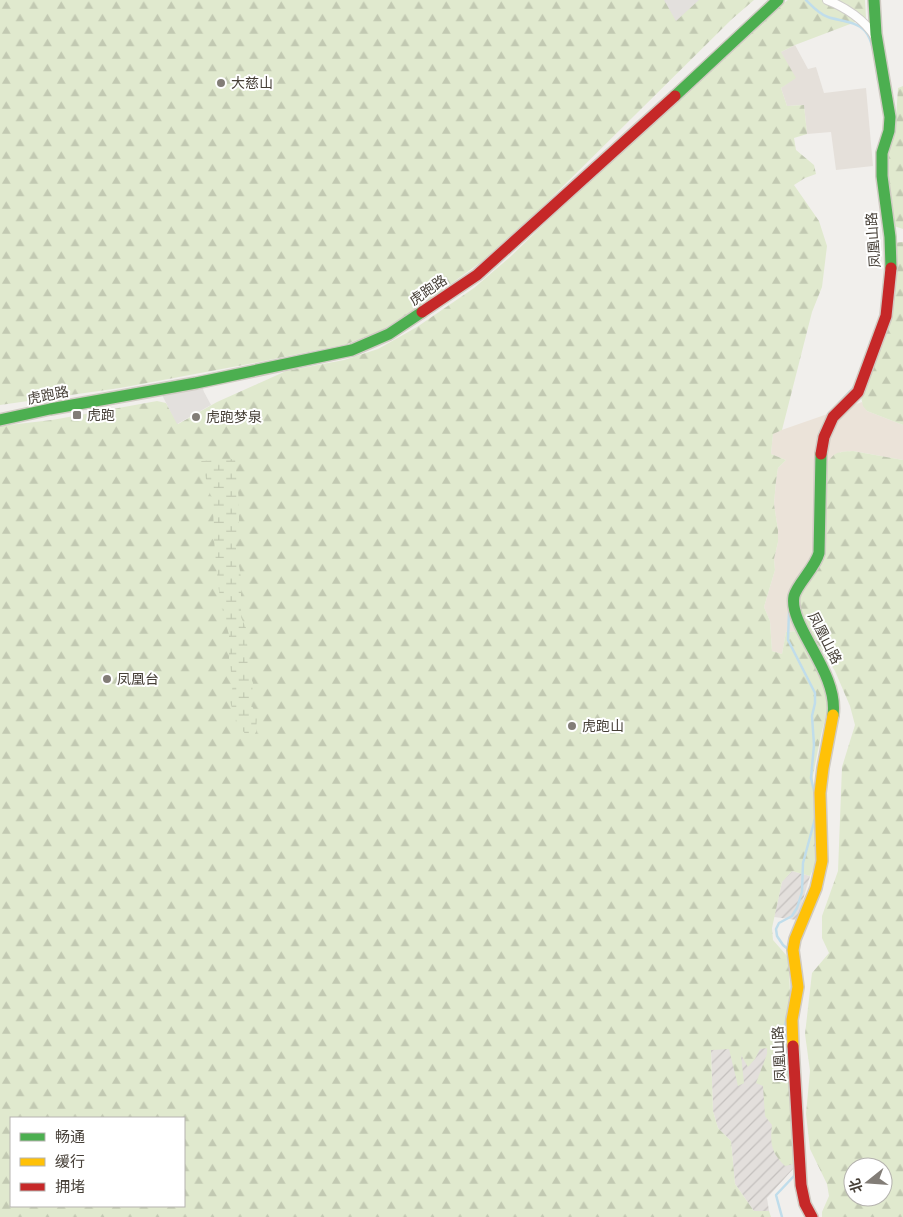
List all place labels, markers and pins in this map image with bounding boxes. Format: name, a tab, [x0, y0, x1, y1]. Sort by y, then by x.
place label: 大慈山	[231, 74, 273, 91]
marker: 大慈山	[215, 77, 227, 89]
place label: 虎跑	[87, 406, 115, 423]
place label: 虎跑梦泉	[206, 408, 262, 425]
marker: 虎跑	[71, 409, 83, 421]
marker: 虎跑梦泉	[190, 411, 202, 423]
place label: 凤凰台	[117, 670, 159, 687]
marker: 凤凰台	[101, 673, 113, 685]
place label: 虎跑山	[582, 717, 624, 734]
marker: 虎跑山	[566, 720, 578, 732]

